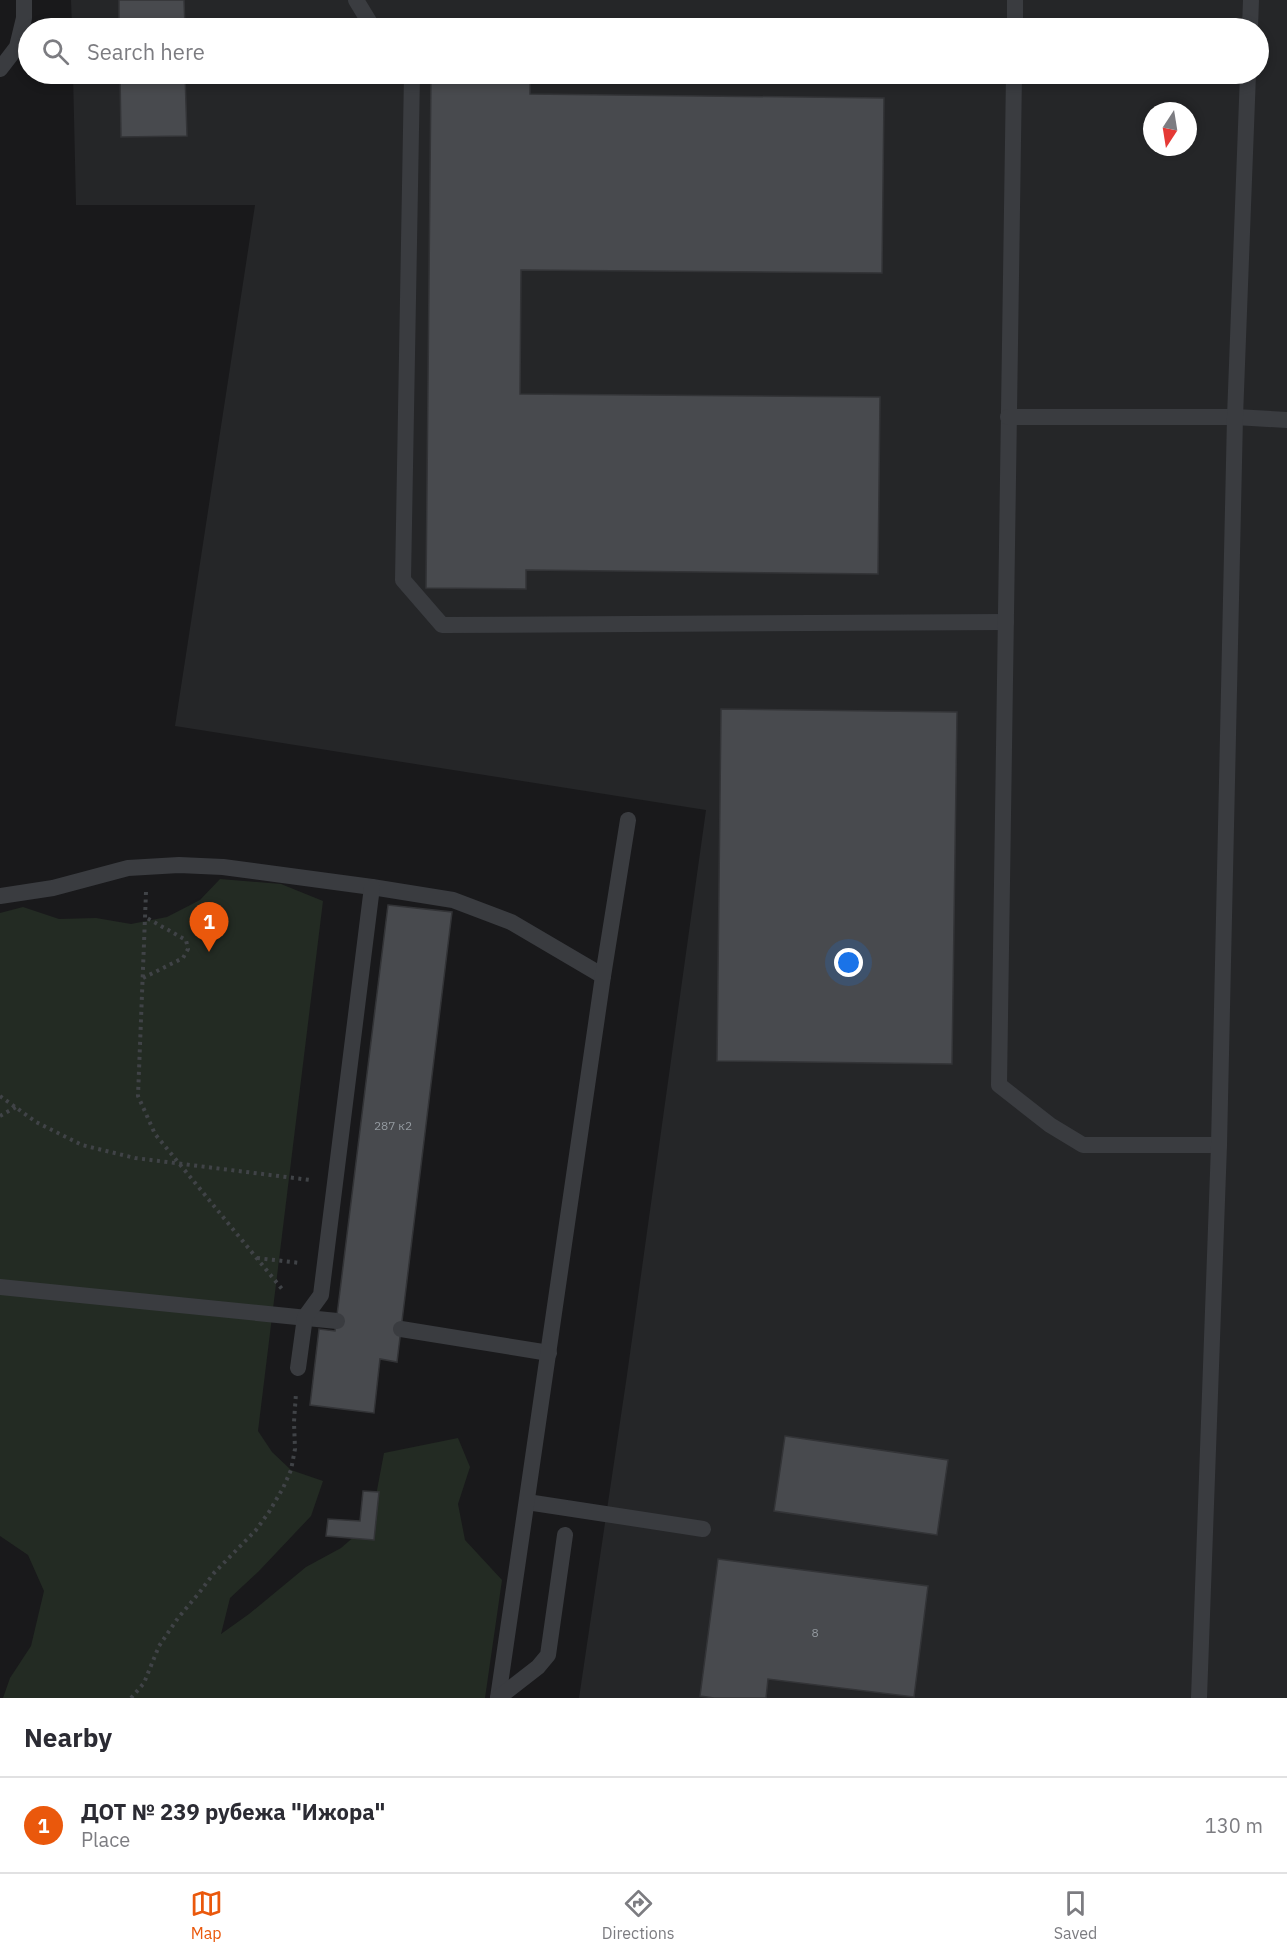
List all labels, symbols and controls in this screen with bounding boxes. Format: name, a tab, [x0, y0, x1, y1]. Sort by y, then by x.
search box	[18, 18, 1269, 84]
icon: search	[39, 35, 72, 68]
text: Search here	[87, 37, 205, 66]
north arrow	[1143, 102, 1197, 156]
pin: 1	[190, 902, 228, 952]
your location	[834, 948, 863, 977]
house number: 287 к2	[374, 1118, 412, 1133]
house number: 8	[811, 1625, 819, 1640]
text: Nearby	[24, 1720, 112, 1754]
text: ДОТ № 239 рубежа "Ижора"	[81, 1797, 385, 1826]
text: 1	[38, 1812, 50, 1839]
text: 130 m	[1205, 1812, 1263, 1839]
text: Place	[81, 1826, 130, 1853]
tab: Map	[190, 1887, 223, 1943]
tab: Directions	[602, 1887, 675, 1943]
tab: Saved	[1054, 1887, 1097, 1943]

